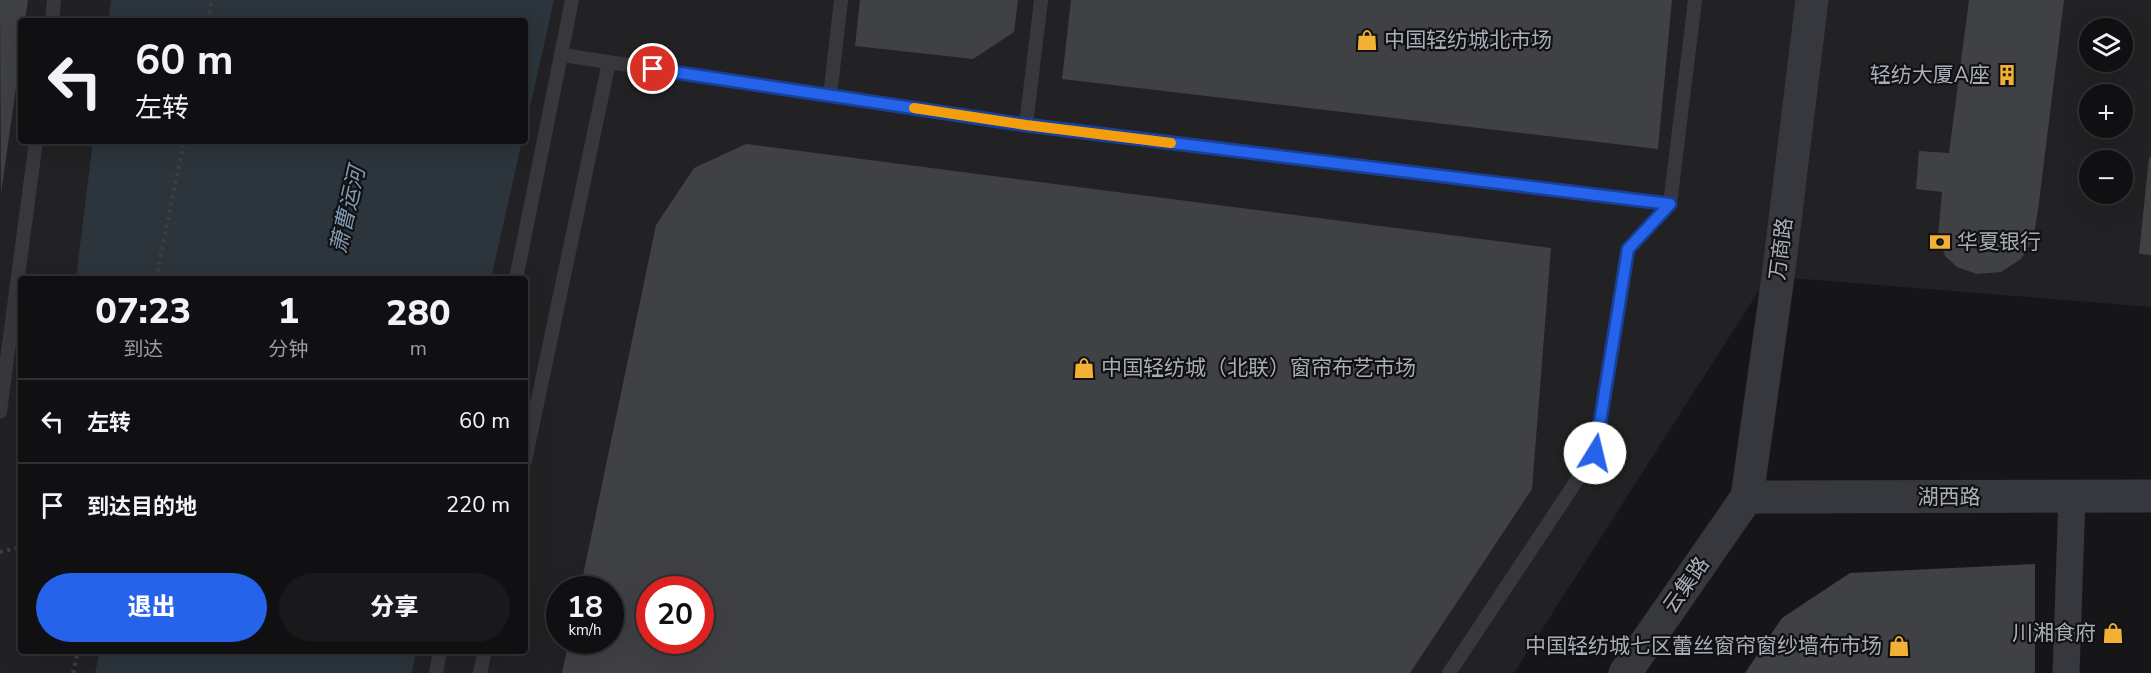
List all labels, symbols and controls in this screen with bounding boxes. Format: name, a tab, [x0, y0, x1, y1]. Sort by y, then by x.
map controls	[2079, 18, 2133, 204]
button: layers	[2079, 18, 2133, 72]
place label: 中国轻纺城北市场	[1384, 26, 1552, 54]
shop icon: 中国轻纺城北市场	[1355, 28, 1379, 52]
text: 60 m	[135, 32, 234, 89]
icon: left	[36, 42, 114, 120]
pin	[627, 43, 678, 94]
icon: arrive	[636, 52, 669, 85]
place label: 轻纺大厦A座	[1870, 61, 1990, 89]
building icon: 轻纺大厦A座	[1995, 63, 2019, 87]
button: +	[2079, 84, 2133, 138]
text: 左转	[135, 90, 189, 127]
button: −	[2079, 150, 2133, 204]
water label: 萧曹运河	[323, 160, 373, 256]
street label: 万商路	[1763, 216, 1799, 282]
place label: 华夏银行	[1957, 228, 2041, 256]
bank icon: 华夏银行	[1928, 230, 1952, 254]
text: 07:23	[95, 287, 191, 336]
text: 1	[278, 287, 299, 336]
text: 280	[386, 289, 451, 338]
text: m	[410, 335, 427, 362]
text: 到达	[123, 336, 163, 363]
text: 分钟	[268, 336, 308, 363]
place label: 中国轻纺城（北联）窗帘布艺市场	[1101, 354, 1416, 382]
shop icon: 中国轻纺城（北联）窗帘布艺市场	[1072, 356, 1096, 380]
icon: left	[36, 405, 69, 438]
text: 60 m	[459, 406, 510, 436]
text: 左转	[87, 408, 131, 438]
position arrow	[1563, 421, 1627, 485]
street label: 湖西路	[1918, 483, 1981, 511]
icon: arrive	[36, 489, 69, 522]
text: 220 m	[446, 490, 510, 520]
text: 到达目的地	[87, 492, 197, 522]
street label: 云集路	[1656, 551, 1716, 619]
button: 退出	[36, 573, 267, 642]
button: 分享	[279, 573, 510, 642]
speed limit sign: 20	[636, 576, 714, 654]
text: 18	[567, 587, 603, 628]
place label: 川湘食府	[2012, 619, 2096, 647]
text: km/h	[568, 620, 602, 640]
shop icon: 川湘食府	[2101, 621, 2125, 645]
place label: 中国轻纺城七区蕾丝窗帘窗纱墙布市场	[1525, 632, 1882, 660]
shop icon: 中国轻纺城七区蕾丝窗帘窗纱墙布市场	[1887, 634, 1911, 658]

